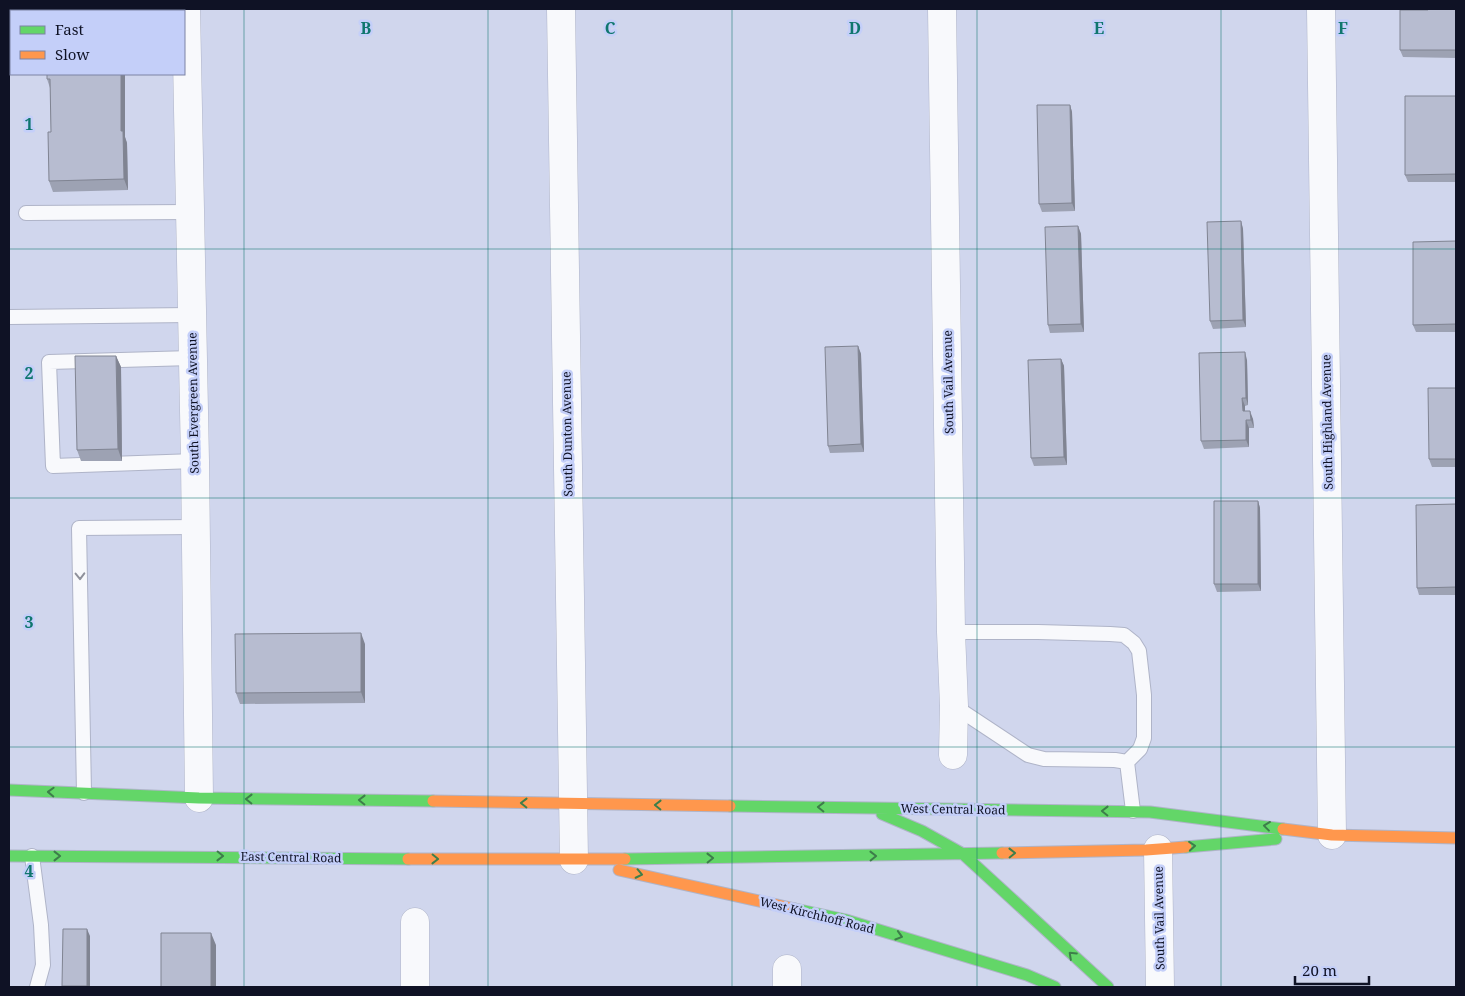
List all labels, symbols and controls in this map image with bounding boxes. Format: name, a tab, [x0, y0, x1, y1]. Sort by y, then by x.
legend	[10, 10, 185, 75]
text: B	[361, 17, 372, 39]
text: C	[605, 17, 616, 39]
text: D	[849, 17, 861, 39]
text: E	[1094, 17, 1104, 39]
text: F	[1338, 17, 1348, 39]
text: Fast	[55, 19, 84, 39]
text: Slow	[55, 44, 89, 64]
text: 1	[24, 113, 34, 135]
street label: South Vail Avenue	[939, 330, 957, 434]
street label: South Evergreen Avenue	[183, 332, 203, 474]
street label: South Highland Avenue	[1317, 354, 1337, 490]
text: 2	[24, 362, 34, 384]
street label: South Dunton Avenue	[557, 371, 577, 497]
one-way arrow	[75, 573, 86, 581]
text: 3	[24, 611, 34, 633]
one-way arrow	[46, 787, 54, 797]
one-way arrow	[245, 793, 253, 804]
one-way arrow	[358, 795, 366, 805]
one-way arrow	[520, 798, 528, 808]
one-way arrow	[654, 800, 662, 810]
street label: West Central Road	[901, 800, 1006, 818]
one-way arrow	[816, 802, 824, 812]
one-way arrow	[1101, 806, 1108, 816]
one-way arrow	[1262, 822, 1271, 832]
one-way arrow	[1188, 841, 1196, 852]
street label: East Central Road	[241, 848, 342, 866]
one-way arrow	[1008, 848, 1016, 858]
one-way arrow	[869, 850, 877, 861]
one-way arrow	[54, 851, 62, 861]
one-way arrow	[216, 851, 224, 862]
one-way arrow	[706, 853, 714, 863]
one-way arrow	[431, 854, 439, 864]
text: 4	[24, 860, 34, 882]
street label: South Vail Avenue	[1150, 866, 1168, 970]
one-way arrow	[634, 869, 643, 879]
street label: West Kirchhoff Road	[758, 893, 877, 938]
one-way arrow	[894, 931, 903, 941]
one-way arrow	[1069, 952, 1078, 961]
scale bar	[1295, 954, 1369, 986]
text: 20 m	[1302, 960, 1337, 980]

